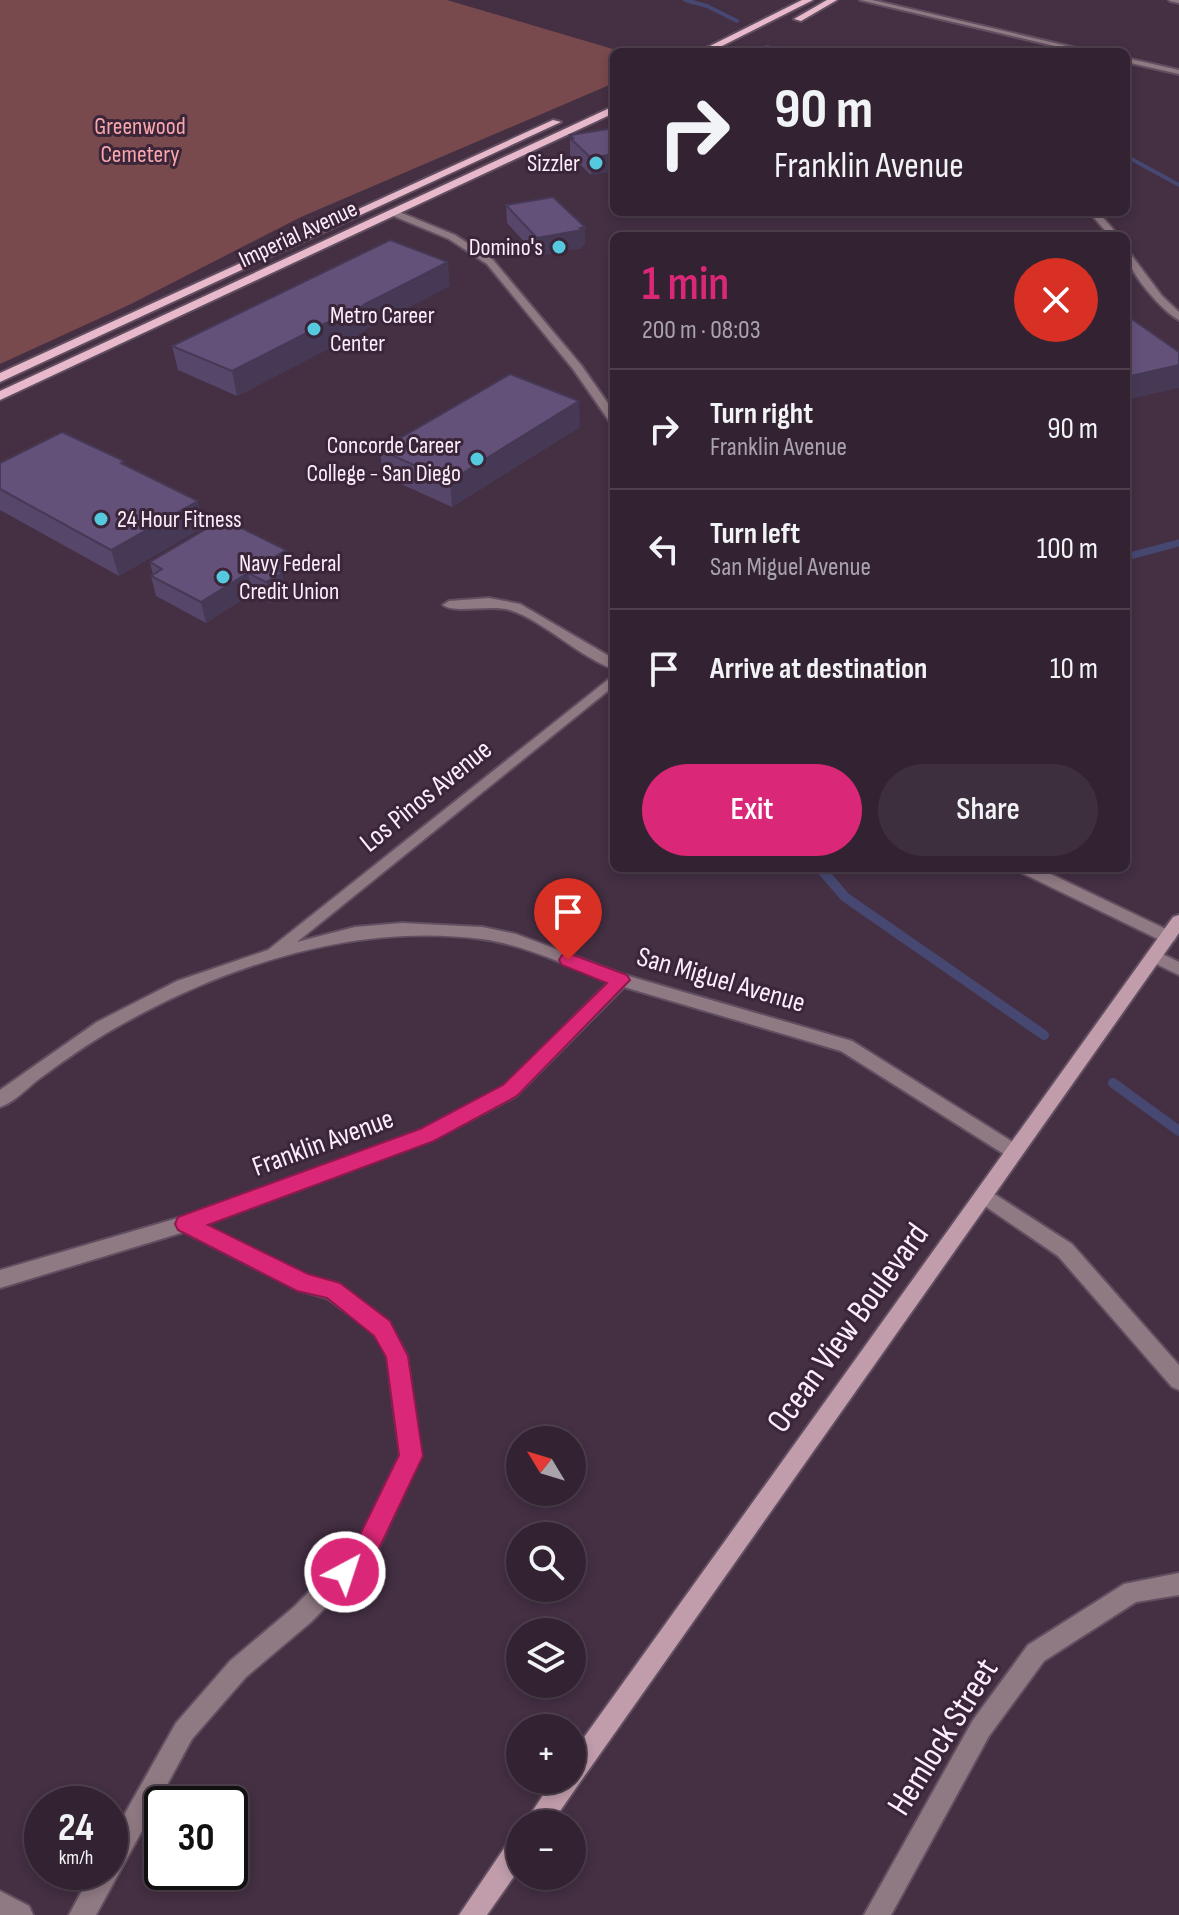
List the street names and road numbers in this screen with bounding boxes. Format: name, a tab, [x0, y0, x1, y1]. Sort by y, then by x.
street label: Imperial Avenue	[234, 194, 362, 274]
street label: Los Pinos Avenue	[354, 733, 498, 859]
street label: San Miguel Avenue	[633, 940, 809, 1020]
street label: Franklin Avenue	[248, 1102, 398, 1184]
street label: Ocean View Boulevard	[758, 1215, 938, 1441]
street label: Hemlock Street	[879, 1651, 1007, 1823]

